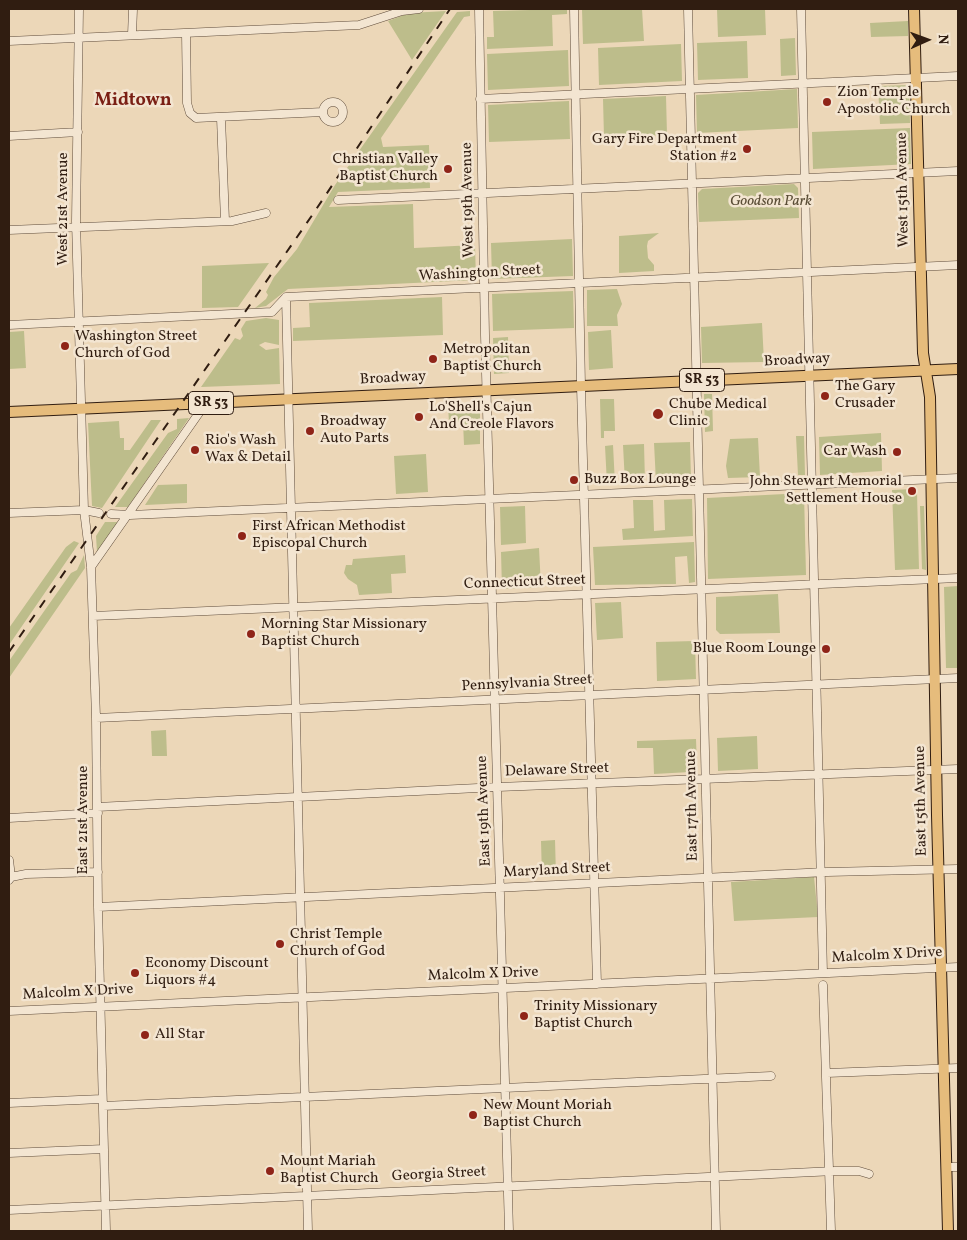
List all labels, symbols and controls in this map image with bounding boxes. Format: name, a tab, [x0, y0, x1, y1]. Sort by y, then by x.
north arrow	[902, 15, 952, 65]
text: N	[933, 34, 952, 45]
place label: Zion Temple Apostolic Church	[837, 84, 950, 119]
district label: Midtown	[94, 91, 172, 113]
marker: Zion Temple Apostolic Church	[821, 96, 833, 108]
place label: Gary Fire Department Station #2	[592, 131, 737, 166]
street label: West 15th Avenue	[894, 132, 914, 248]
street label: West 19th Avenue	[459, 142, 479, 258]
marker: Gary Fire Department Station #2	[741, 143, 753, 155]
place label: Christian Valley Baptist Church	[332, 151, 438, 186]
street label: West 21st Avenue	[55, 152, 73, 266]
marker: Christian Valley Baptist Church	[442, 163, 454, 175]
park label: Goodson Park	[730, 193, 812, 211]
street label: Washington Street	[418, 262, 542, 286]
place label: Washington Street Church of God	[75, 328, 197, 363]
marker: Washington Street Church of God	[59, 340, 71, 352]
place label: Metropolitan Baptist Church	[443, 341, 542, 376]
street label: Broadway	[763, 350, 831, 372]
marker: Metropolitan Baptist Church	[427, 353, 439, 365]
street label: Broadway	[359, 368, 427, 390]
road number: SR 53	[680, 368, 724, 392]
place label: The Gary Crusader	[835, 378, 895, 413]
marker: The Gary Crusader	[819, 390, 831, 402]
road number: SR 53	[188, 392, 234, 414]
place label: Chube Medical Clinic	[669, 396, 767, 431]
place label: Lo'Shell's Cajun And Creole Flavors	[429, 399, 554, 434]
marker: Chube Medical Clinic	[651, 407, 665, 421]
marker: Lo'Shell's Cajun And Creole Flavors	[413, 411, 425, 423]
place label: Broadway Auto Parts	[320, 413, 389, 448]
marker: Broadway Auto Parts	[304, 425, 316, 437]
place label: Rio's Wash Wax & Detail	[205, 432, 291, 467]
place label: Car Wash	[824, 443, 887, 461]
marker: Rio's Wash Wax & Detail	[189, 444, 201, 456]
marker: Car Wash	[891, 446, 903, 458]
place label: Buzz Box Lounge	[584, 471, 696, 489]
place label: John Stewart Memorial Settlement House	[750, 473, 902, 508]
marker: Buzz Box Lounge	[568, 474, 580, 486]
marker: John Stewart Memorial Settlement House	[906, 485, 918, 497]
place label: First African Methodist Episcopal Church	[252, 518, 406, 553]
marker: First African Methodist Episcopal Church	[236, 530, 248, 542]
street label: Connecticut Street	[464, 572, 586, 594]
place label: Morning Star Missionary Baptist Church	[261, 616, 427, 651]
marker: Morning Star Missionary Baptist Church	[245, 628, 257, 640]
place label: Blue Room Lounge	[693, 640, 816, 658]
marker: Blue Room Lounge	[820, 643, 832, 655]
street label: Pennsylvania Street	[461, 672, 593, 696]
street label: East 15th Avenue	[912, 746, 932, 856]
street label: East 17th Avenue	[683, 751, 703, 861]
street label: East 19th Avenue	[474, 755, 496, 867]
street label: Delaware Street	[505, 760, 609, 782]
street label: East 21st Avenue	[75, 766, 93, 874]
street label: Maryland Street	[503, 859, 611, 883]
place label: Christ Temple Church of God	[290, 926, 385, 961]
marker: Christ Temple Church of God	[274, 938, 286, 950]
street label: Malcolm X Drive	[831, 944, 943, 968]
place label: Economy Discount Liquors #4	[145, 955, 269, 990]
street label: Malcolm X Drive	[427, 964, 539, 986]
marker: Economy Discount Liquors #4	[129, 967, 141, 979]
street label: Malcolm X Drive	[22, 981, 134, 1005]
place label: Trinity Missionary Baptist Church	[534, 998, 657, 1033]
marker: Trinity Missionary Baptist Church	[518, 1010, 530, 1022]
place label: All Star	[155, 1026, 205, 1044]
marker: All Star	[139, 1029, 151, 1041]
place label: New Mount Moriah Baptist Church	[483, 1097, 612, 1132]
marker: New Mount Moriah Baptist Church	[467, 1109, 479, 1121]
place label: Mount Mariah Baptist Church	[280, 1153, 379, 1188]
street label: Georgia Street	[391, 1164, 487, 1186]
marker: Mount Mariah Baptist Church	[264, 1165, 276, 1177]

